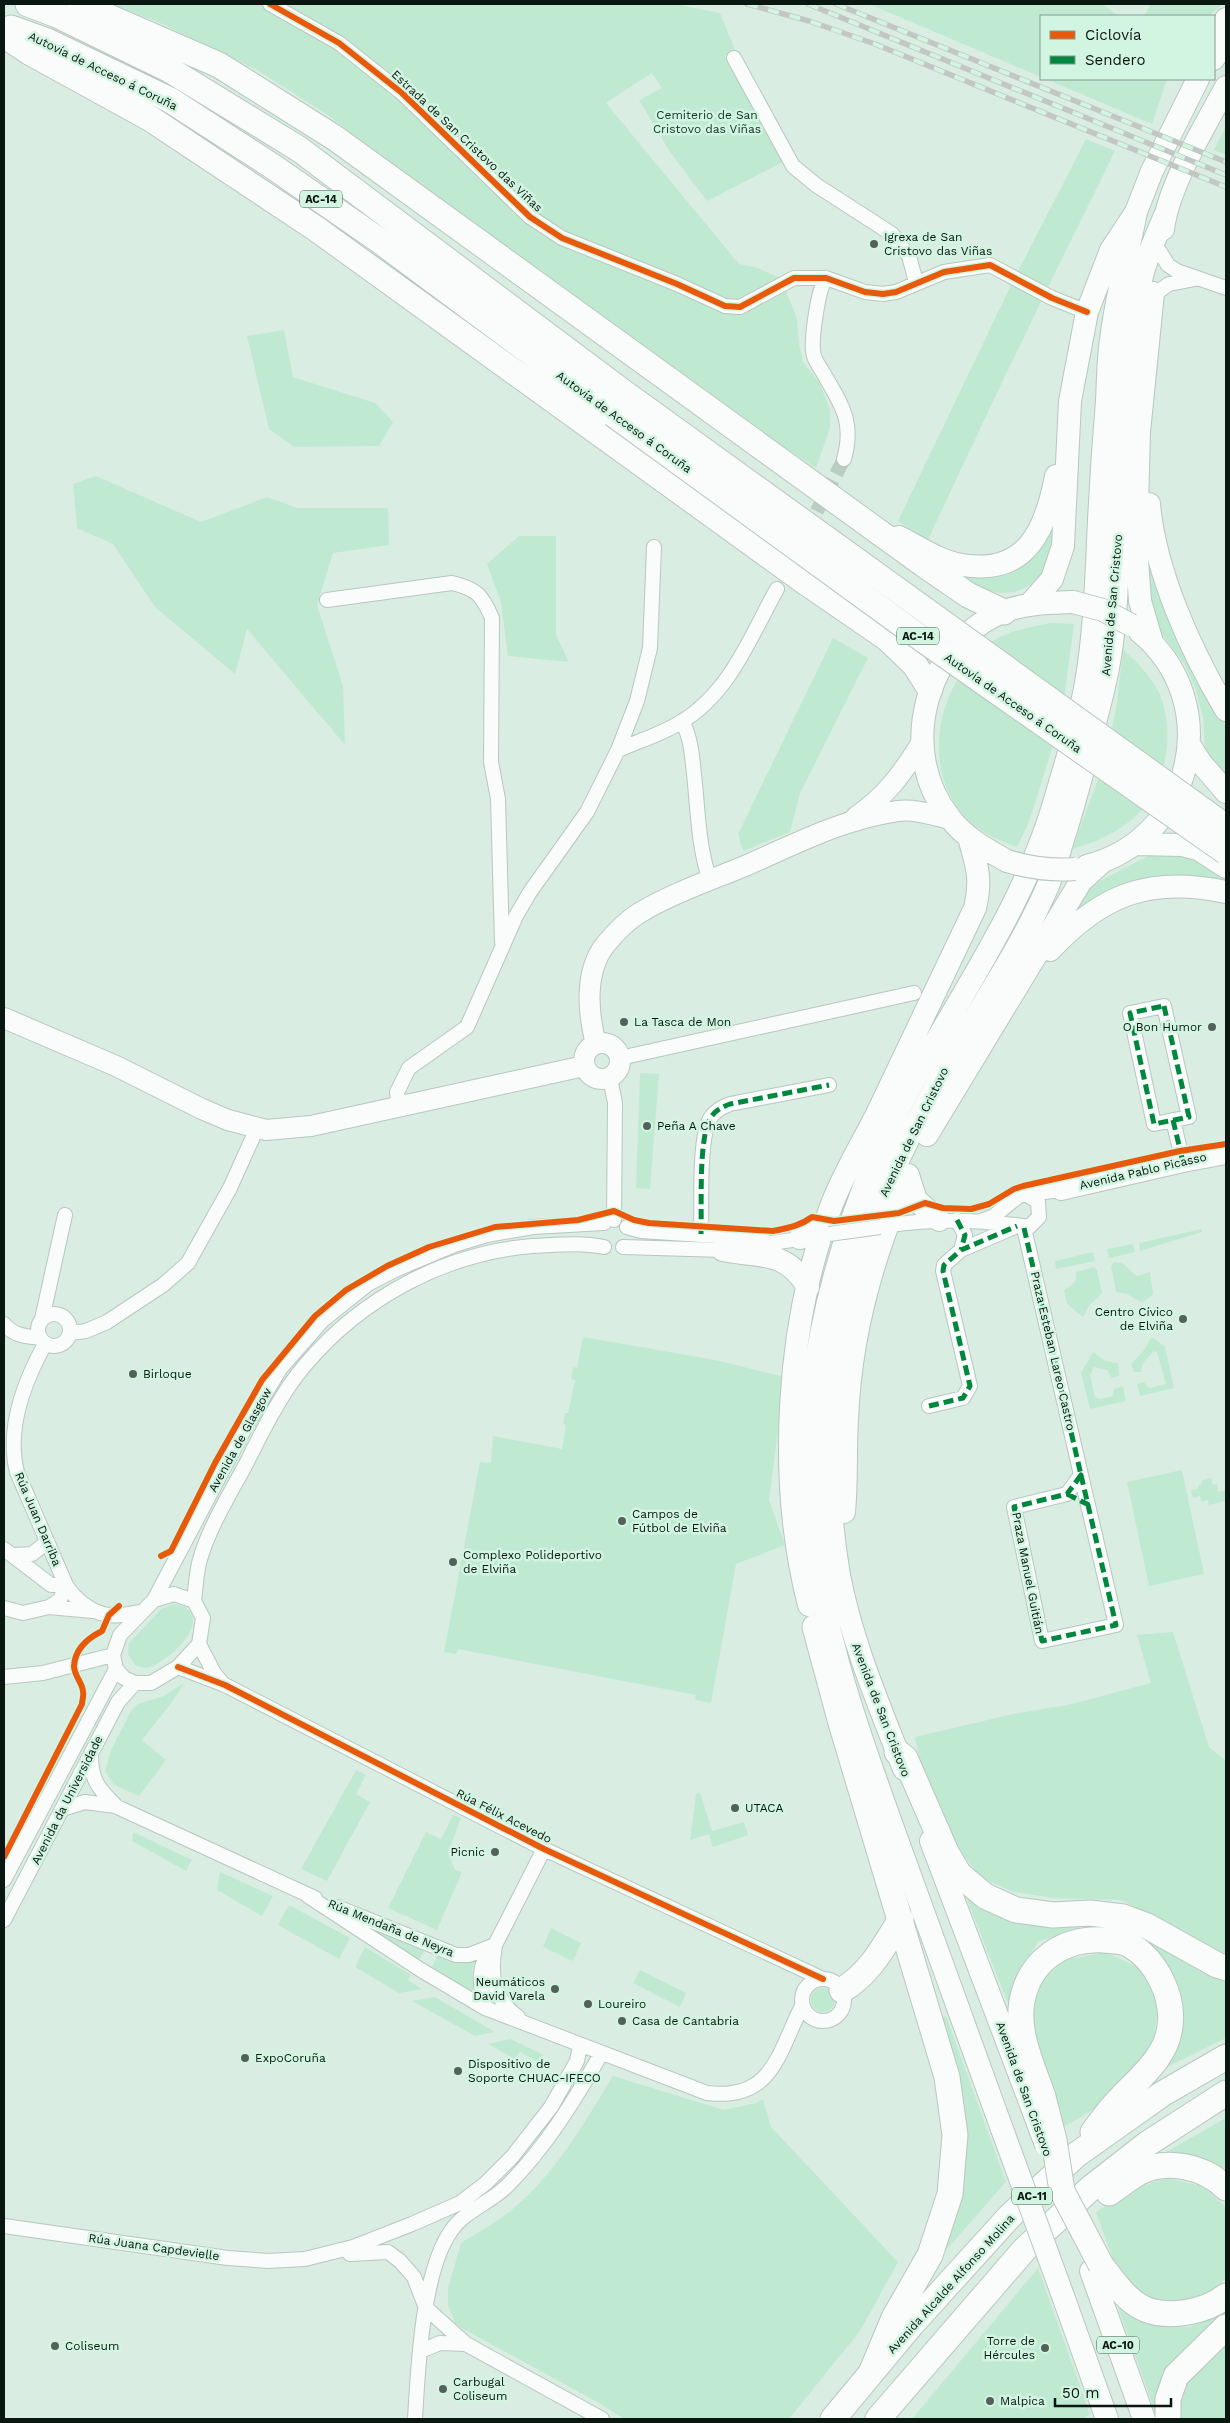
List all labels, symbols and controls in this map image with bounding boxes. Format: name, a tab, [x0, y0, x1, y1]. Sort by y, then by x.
legend	[1040, 15, 1215, 80]
text: Ciclovía	[1085, 26, 1142, 44]
street label: Autovía de Acceso á Coruña	[26, 29, 180, 113]
text: Sendero	[1085, 51, 1146, 69]
street label: Estrada de San Cristovo das Viñas	[389, 67, 545, 215]
park label: Cemiterio de San Cristovo das Viñas	[653, 108, 761, 136]
road number: AC-14	[300, 190, 342, 208]
place label: Igrexa de San Cristovo das Viñas	[884, 230, 992, 258]
marker: Igrexa de San Cristovo das Viñas	[868, 238, 880, 250]
street label: Autovía de Acceso á Coruña	[554, 368, 695, 476]
street label: Avenida de San Cristovo	[1099, 534, 1125, 676]
road number: AC-14	[897, 628, 939, 644]
street label: Autovía de Acceso á Coruña	[942, 650, 1084, 756]
place label: La Tasca de Mon	[634, 1015, 731, 1029]
marker: La Tasca de Mon	[618, 1016, 630, 1028]
place label: O Bon Humor	[1123, 1020, 1202, 1034]
marker: O Bon Humor	[1206, 1021, 1218, 1033]
street label: Avenida de San Cristovo	[877, 1065, 951, 1199]
place label: Peña A Chave	[657, 1119, 736, 1133]
marker: Peña A Chave	[641, 1120, 653, 1132]
street label: Avenida Pablo Picasso	[1078, 1150, 1208, 1192]
street label: Praza Esteban Lareo Castro	[1028, 1270, 1078, 1432]
place label: Centro Cívico de Elviña	[1095, 1305, 1173, 1333]
marker: Centro Cívico de Elviña	[1177, 1313, 1189, 1325]
place label: Birloque	[143, 1367, 192, 1381]
marker: Birloque	[127, 1368, 139, 1380]
street label: Avenida de Glasgow	[206, 1385, 274, 1495]
street label: Rúa Juan Darriba	[12, 1470, 64, 1568]
place label: Campos de Fútbol de Elviña	[632, 1507, 727, 1535]
street label: Praza Manuel Guitián	[1009, 1511, 1047, 1635]
marker: Campos de Fútbol de Elviña	[616, 1515, 628, 1527]
place label: Complexo Polideportivo de Elviña	[463, 1548, 602, 1576]
marker: Complexo Polideportivo de Elviña	[447, 1556, 459, 1568]
street label: Avenida de San Cristovo	[849, 1641, 913, 1779]
street label: Avenida da Universidade	[28, 1733, 106, 1867]
street label: Rúa Félix Acevedo	[454, 1786, 554, 1846]
place label: UTACA	[745, 1801, 784, 1815]
marker: UTACA	[729, 1802, 741, 1814]
place label: Picnic	[450, 1845, 485, 1859]
marker: Picnic	[489, 1846, 501, 1858]
street label: Rúa Mendaña de Neyra	[326, 1896, 456, 1960]
place label: Neumáticos David Varela	[473, 1975, 545, 2003]
marker: Neumáticos David Varela	[549, 1983, 561, 1995]
place label: Loureiro	[598, 1997, 646, 2011]
marker: Loureiro	[582, 1998, 594, 2010]
place label: Casa de Cantabria	[632, 2014, 739, 2028]
marker: Casa de Cantabria	[616, 2015, 628, 2027]
street label: Avenida de San Cristovo	[993, 2020, 1055, 2158]
place label: ExpoCoruña	[255, 2051, 326, 2065]
marker: ExpoCoruña	[239, 2052, 251, 2064]
place label: Dispositivo de Soporte CHUAC-IFECO	[468, 2057, 601, 2085]
marker: Dispositivo de Soporte CHUAC-IFECO	[452, 2065, 464, 2077]
road number: AC-11	[1012, 2188, 1052, 2204]
street label: Avenida Alcalde Alfonso Molina	[885, 2211, 1017, 2357]
street label: Rúa Juana Capdevielle	[88, 2231, 220, 2263]
place label: Torre de Hércules	[984, 2334, 1035, 2362]
road number: AC-10	[1097, 2336, 1139, 2354]
place label: Coliseum	[65, 2339, 119, 2353]
marker: Coliseum	[49, 2340, 61, 2352]
marker: Torre de Hércules	[1039, 2342, 1051, 2354]
place label: Carbugal Coliseum	[453, 2375, 507, 2403]
scale bar	[1055, 2376, 1171, 2408]
marker: Carbugal Coliseum	[437, 2383, 449, 2395]
text: 50 m	[1062, 2384, 1099, 2402]
place label: Malpica	[1000, 2394, 1045, 2408]
marker: Malpica	[984, 2395, 996, 2407]

